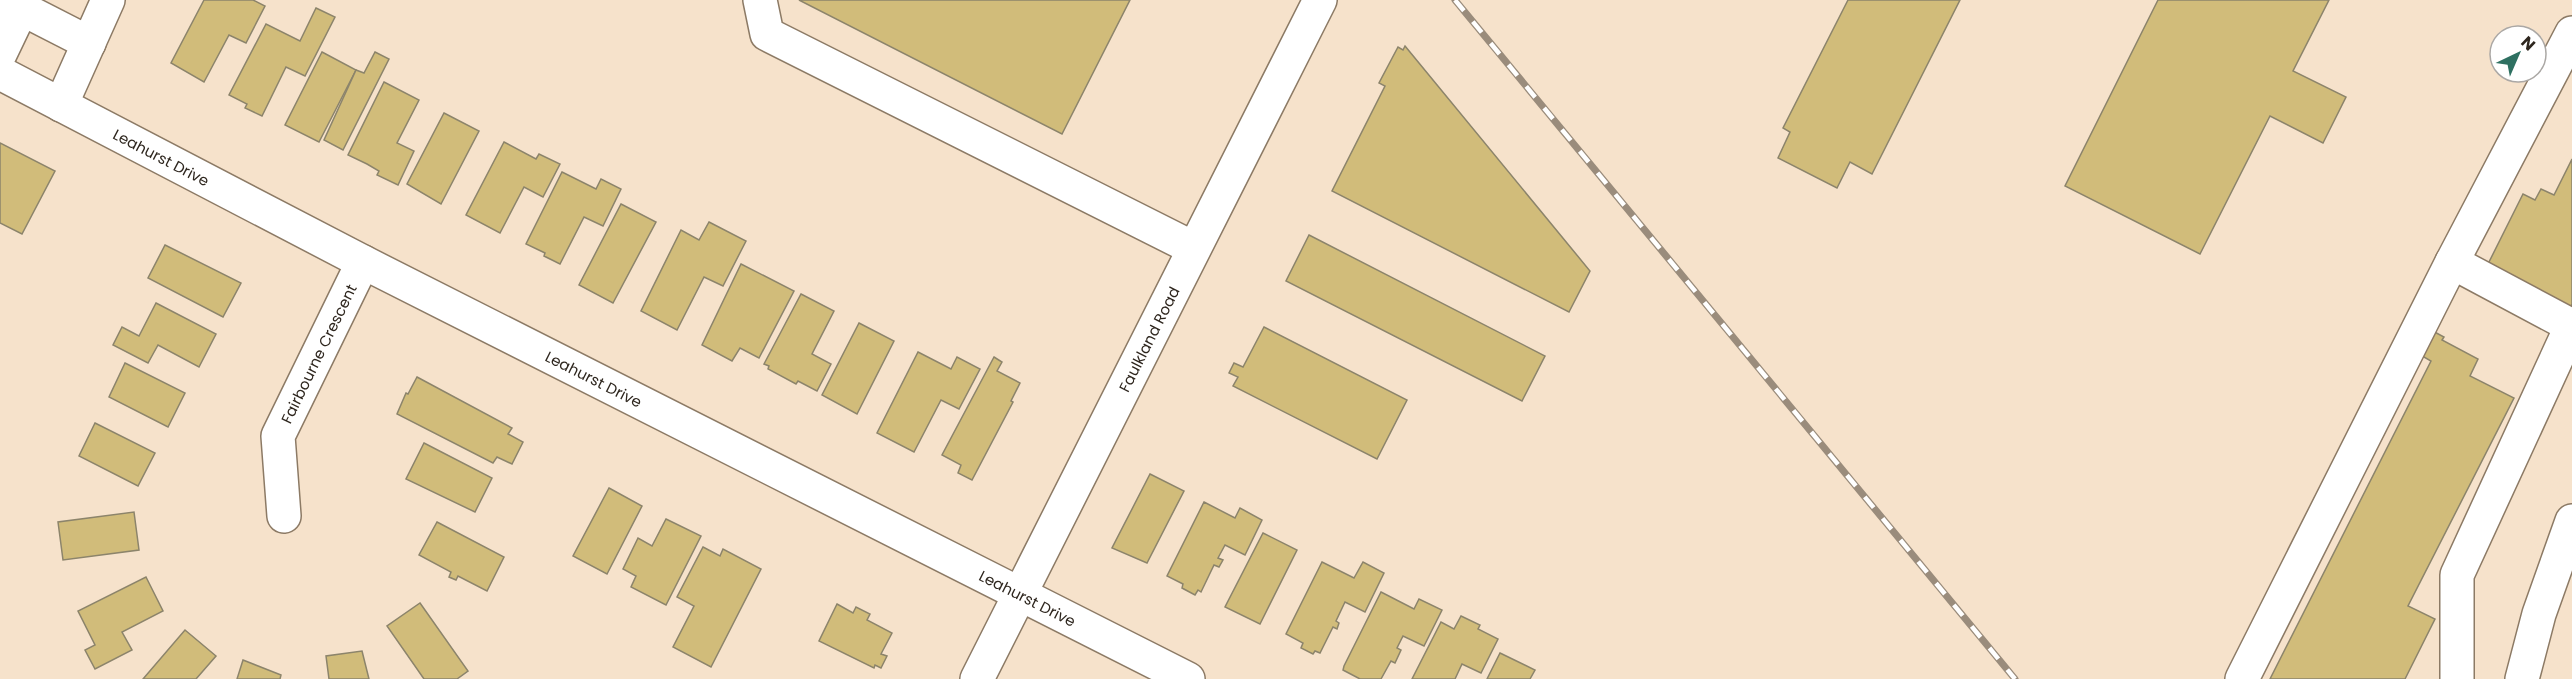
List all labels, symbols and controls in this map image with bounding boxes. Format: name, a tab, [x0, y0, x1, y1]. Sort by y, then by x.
north arrow	[2488, 24, 2548, 84]
text: N	[2516, 31, 2540, 56]
street label: Leahurst Drive	[110, 123, 213, 191]
street label: Fairbourne Crescent	[275, 280, 361, 427]
street label: Faulkland Road	[1113, 283, 1184, 395]
street label: Leahurst Drive	[542, 345, 646, 412]
street label: Leahurst Drive	[976, 565, 1080, 631]

